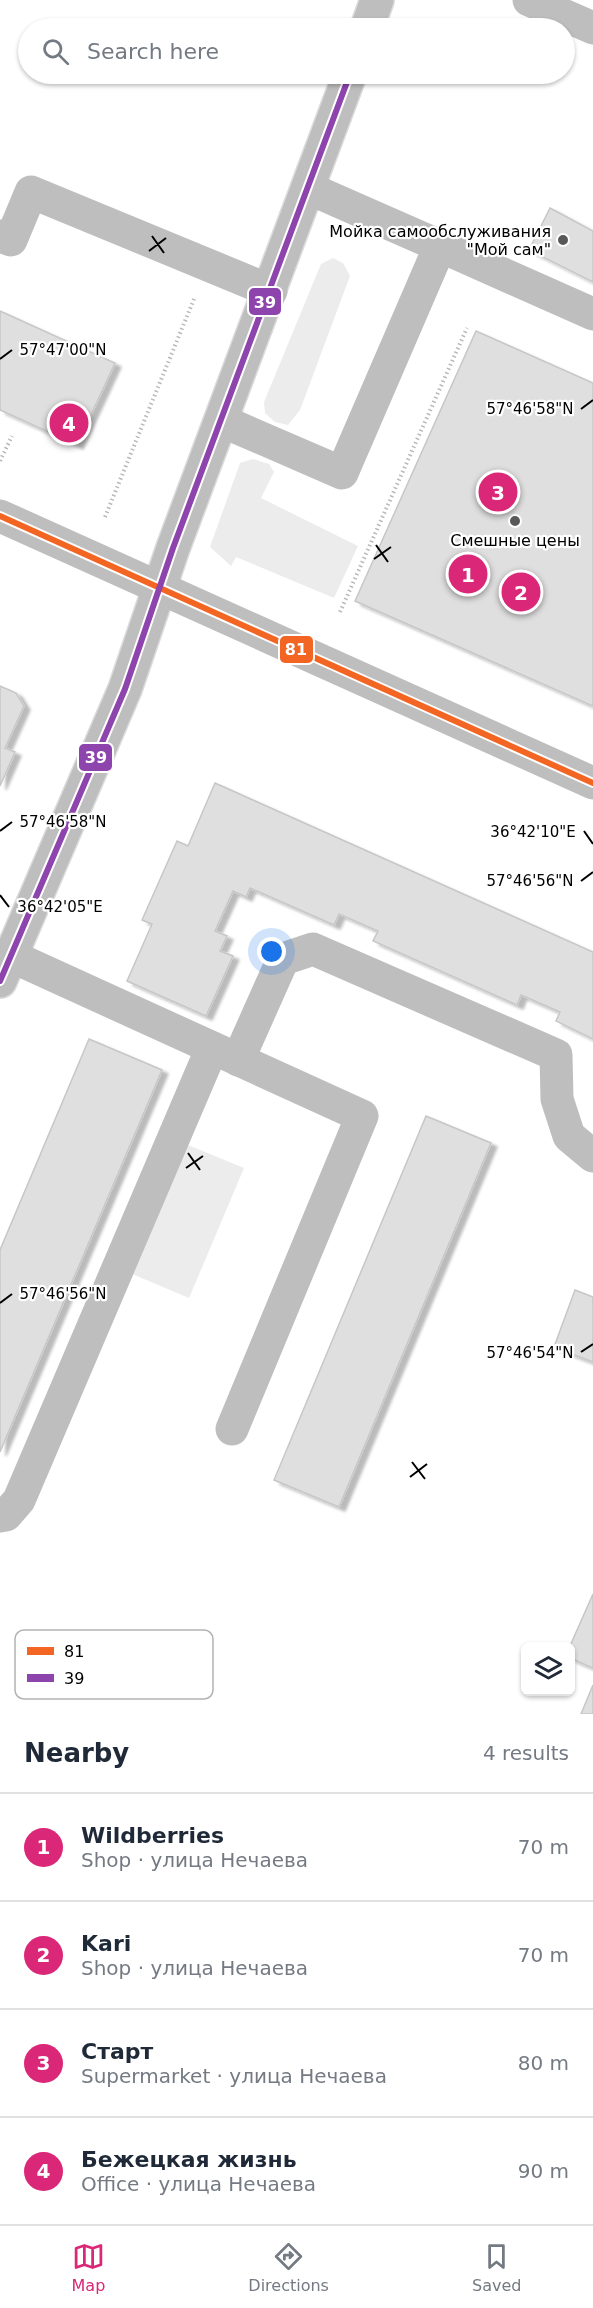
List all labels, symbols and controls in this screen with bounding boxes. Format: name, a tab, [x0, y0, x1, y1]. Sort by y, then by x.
search box	[18, 18, 575, 84]
icon: search	[39, 35, 72, 68]
text: Search here	[87, 39, 219, 64]
place label: Мойка самообслуживания "Мой сам"	[329, 222, 551, 259]
marker: Мойка самообслуживания "Мой сам"	[556, 233, 570, 247]
line badge: 39	[248, 287, 282, 316]
text: 39	[254, 293, 276, 312]
text: 57°47'00"N	[19, 341, 107, 359]
pin: 4	[50, 400, 88, 446]
text: 57°46'58"N	[486, 400, 574, 418]
pin: 3	[478, 470, 518, 514]
marker: Смешные цены	[508, 514, 522, 528]
place label: Смешные цены	[450, 531, 580, 550]
pin: 1	[448, 552, 488, 596]
pin: 2	[502, 570, 540, 614]
line badge: 81	[279, 635, 314, 664]
text: 81	[285, 640, 307, 659]
line badge: 39	[78, 743, 113, 772]
text: 39	[85, 748, 107, 767]
text: 57°46'58"N	[19, 813, 107, 831]
text: 36°42'10"E	[490, 823, 576, 841]
text: 57°46'56"N	[486, 872, 574, 890]
text: 36°42'05"E	[17, 898, 103, 916]
your location	[257, 937, 286, 966]
text: 57°46'56"N	[19, 1285, 107, 1303]
text: 57°46'54"N	[486, 1344, 574, 1362]
legend	[15, 1630, 213, 1699]
text: 81	[64, 1642, 84, 1661]
map controls	[521, 1642, 575, 1696]
button: layers	[521, 1642, 575, 1696]
text: 39	[64, 1669, 84, 1688]
text: Nearby	[24, 1738, 129, 1768]
text: 4 results	[483, 1741, 569, 1765]
text: Wildberries	[81, 1823, 224, 1848]
text: 1	[37, 1835, 50, 1859]
text: 70 m	[518, 1835, 569, 1859]
text: Shop · улица Нечаева	[81, 1848, 308, 1872]
text: Kari	[81, 1931, 131, 1956]
text: 2	[37, 1943, 50, 1967]
text: 70 m	[518, 1943, 569, 1967]
text: Shop · улица Нечаева	[81, 1956, 308, 1980]
text: Старт	[81, 2039, 153, 2064]
text: 3	[37, 2051, 50, 2075]
text: 80 m	[518, 2051, 569, 2075]
text: Supermarket · улица Нечаева	[81, 2064, 387, 2088]
text: Бежецкая жизнь	[81, 2147, 297, 2172]
text: 4	[37, 2159, 50, 2183]
text: 90 m	[518, 2159, 569, 2183]
text: Office · улица Нечаева	[81, 2172, 316, 2196]
tab: Map	[72, 2240, 105, 2295]
tab: Directions	[248, 2240, 329, 2295]
tab: Saved	[472, 2240, 521, 2295]

